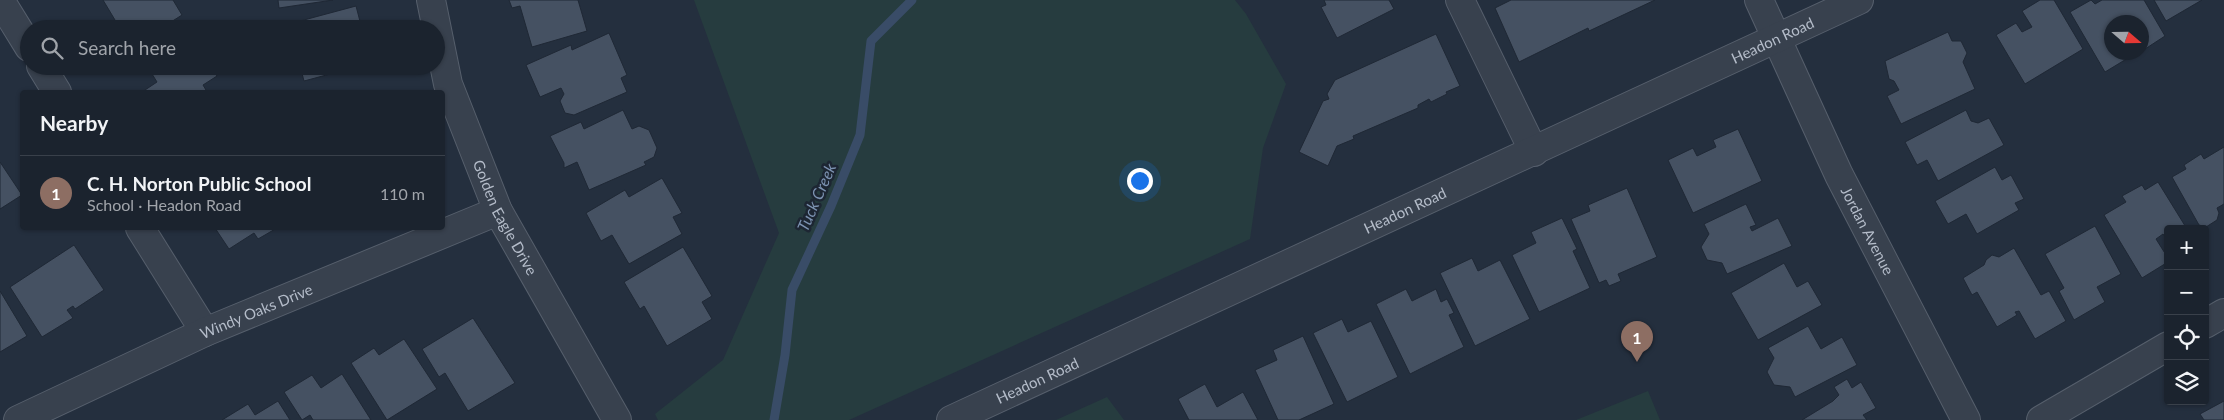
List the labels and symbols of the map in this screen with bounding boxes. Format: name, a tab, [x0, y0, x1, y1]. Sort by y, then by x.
street label: Headon Road	[1728, 13, 1817, 67]
north arrow	[2104, 15, 2149, 60]
street label: Golden Eagle Drive	[470, 157, 541, 278]
water label: Tuck Creek	[793, 160, 840, 234]
your location	[1127, 168, 1153, 194]
street label: Headon Road	[1361, 183, 1449, 237]
street label: Jordan Avenue	[1837, 183, 1898, 278]
street label: Windy Oaks Drive	[197, 280, 315, 342]
pin: 1	[1621, 321, 1653, 362]
street label: Headon Road	[993, 353, 1081, 407]

